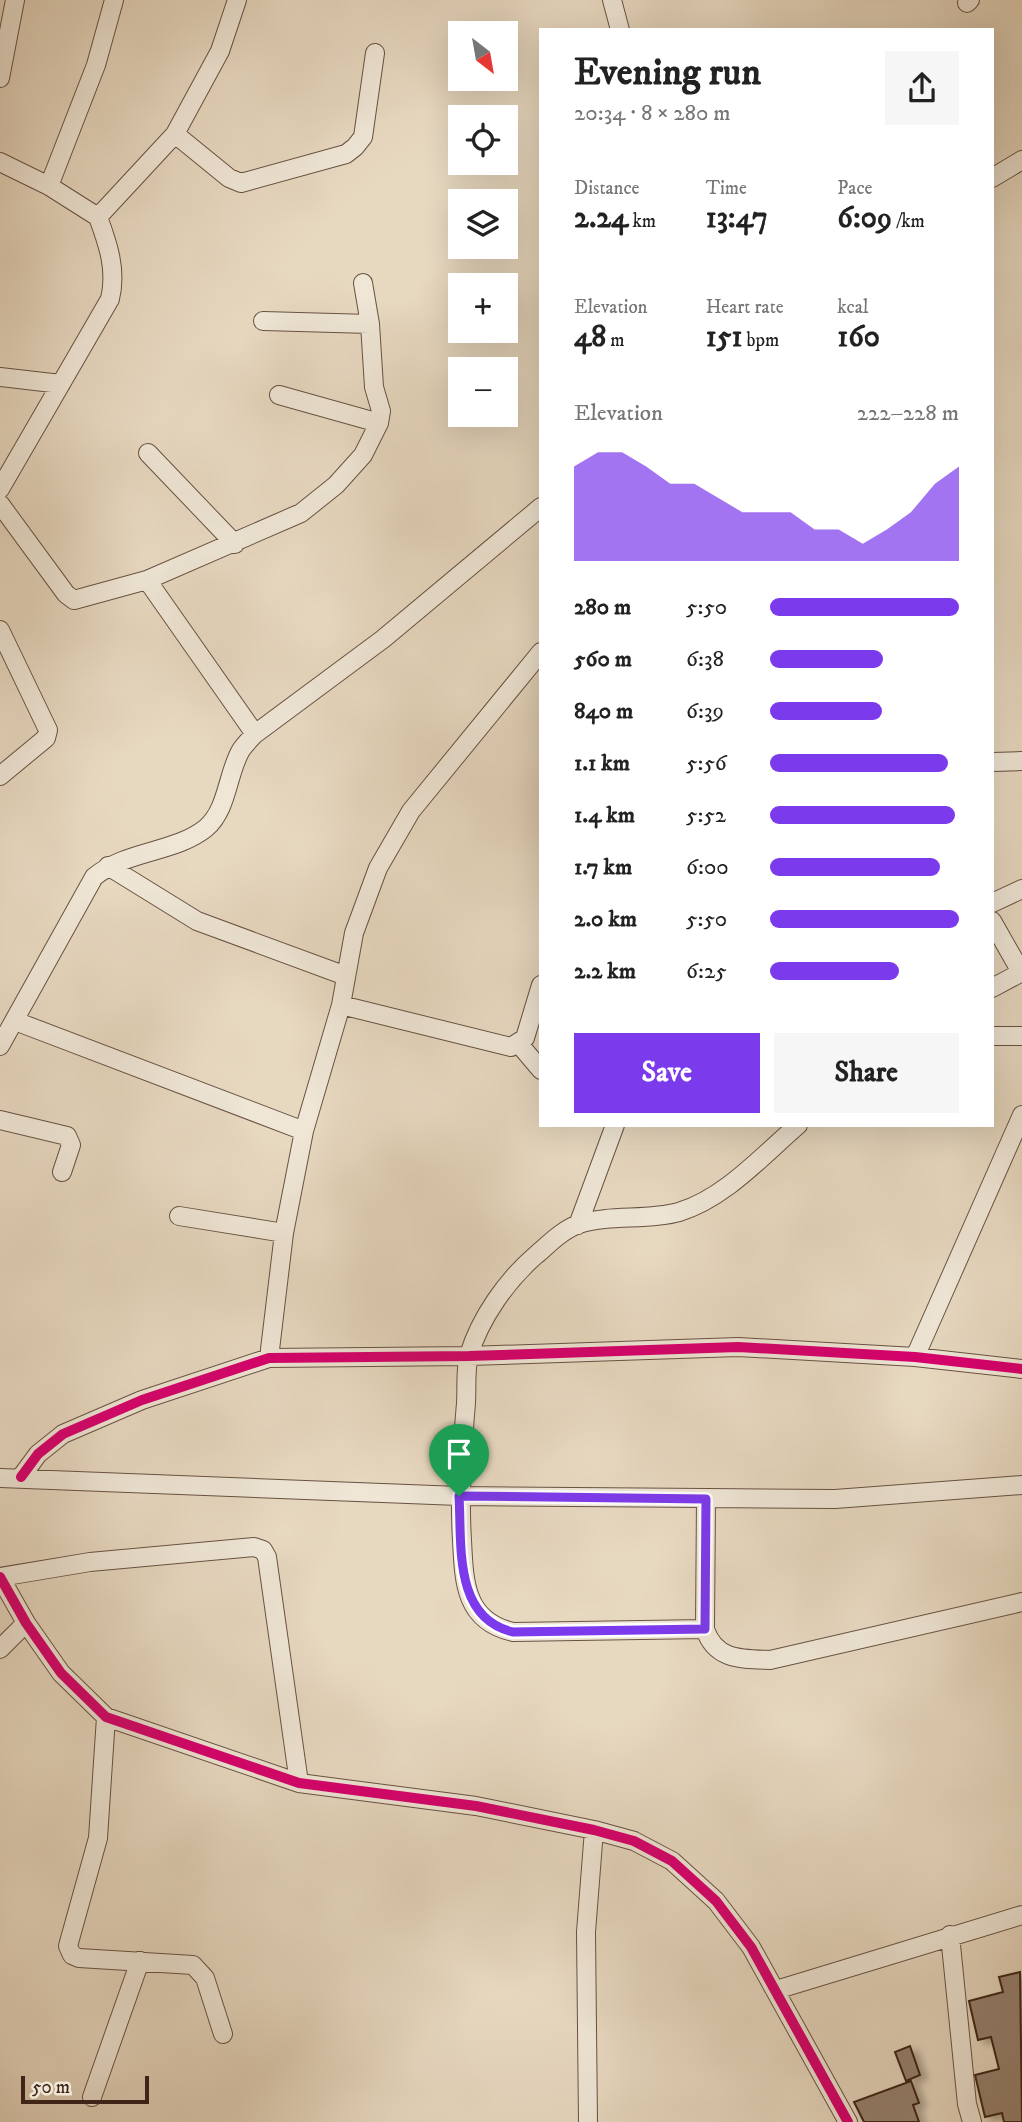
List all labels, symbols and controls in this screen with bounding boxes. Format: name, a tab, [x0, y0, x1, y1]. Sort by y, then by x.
north arrow	[448, 21, 518, 91]
map controls	[448, 21, 518, 427]
text: Evening run	[574, 49, 761, 97]
button: share	[885, 51, 959, 125]
text: 20:34 · 8 × 280 m	[574, 99, 731, 128]
button: locate	[448, 105, 518, 175]
text: Distance	[574, 177, 639, 200]
text: Time	[706, 177, 747, 200]
text: Pace	[837, 177, 872, 200]
button: layers	[448, 189, 518, 259]
text: 2.24	[574, 200, 628, 237]
text: 13:47	[706, 200, 768, 237]
text: 6:09	[837, 200, 892, 237]
text: km	[628, 210, 656, 233]
text: /km	[892, 210, 925, 233]
button: +	[448, 273, 518, 343]
text: Elevation	[574, 296, 648, 319]
text: Heart rate	[706, 296, 784, 319]
text: kcal	[837, 296, 869, 319]
text: 48	[574, 319, 606, 356]
text: 151	[706, 319, 742, 356]
text: 160	[837, 319, 880, 356]
text: m	[606, 329, 625, 352]
text: bpm	[742, 329, 779, 352]
button: −	[448, 357, 518, 427]
text: Elevation	[574, 399, 663, 428]
text: 222–228 m	[857, 399, 959, 428]
text: 280 m	[574, 593, 631, 622]
text: 5:50	[686, 593, 727, 622]
text: 560 m	[574, 645, 632, 674]
text: 6:38	[686, 645, 724, 674]
text: 840 m	[574, 697, 633, 726]
text: 6:39	[686, 697, 724, 726]
text: 1.1 km	[574, 749, 630, 778]
text: 5:56	[686, 749, 727, 778]
text: 1.4 km	[574, 801, 635, 830]
text: 5:52	[686, 801, 726, 830]
text: 1.7 km	[574, 853, 632, 882]
text: 6:00	[686, 853, 729, 882]
text: 2.0 km	[574, 905, 637, 934]
text: 5:50	[686, 905, 727, 934]
text: 2.2 km	[574, 957, 636, 986]
text: 6:25	[686, 957, 727, 986]
button: Save	[574, 1033, 760, 1113]
button: Share	[774, 1033, 959, 1113]
pin	[429, 1424, 489, 1496]
icon: arrive	[440, 1435, 478, 1473]
scale bar	[21, 2073, 149, 2105]
text: 50 m	[32, 2076, 70, 2099]

